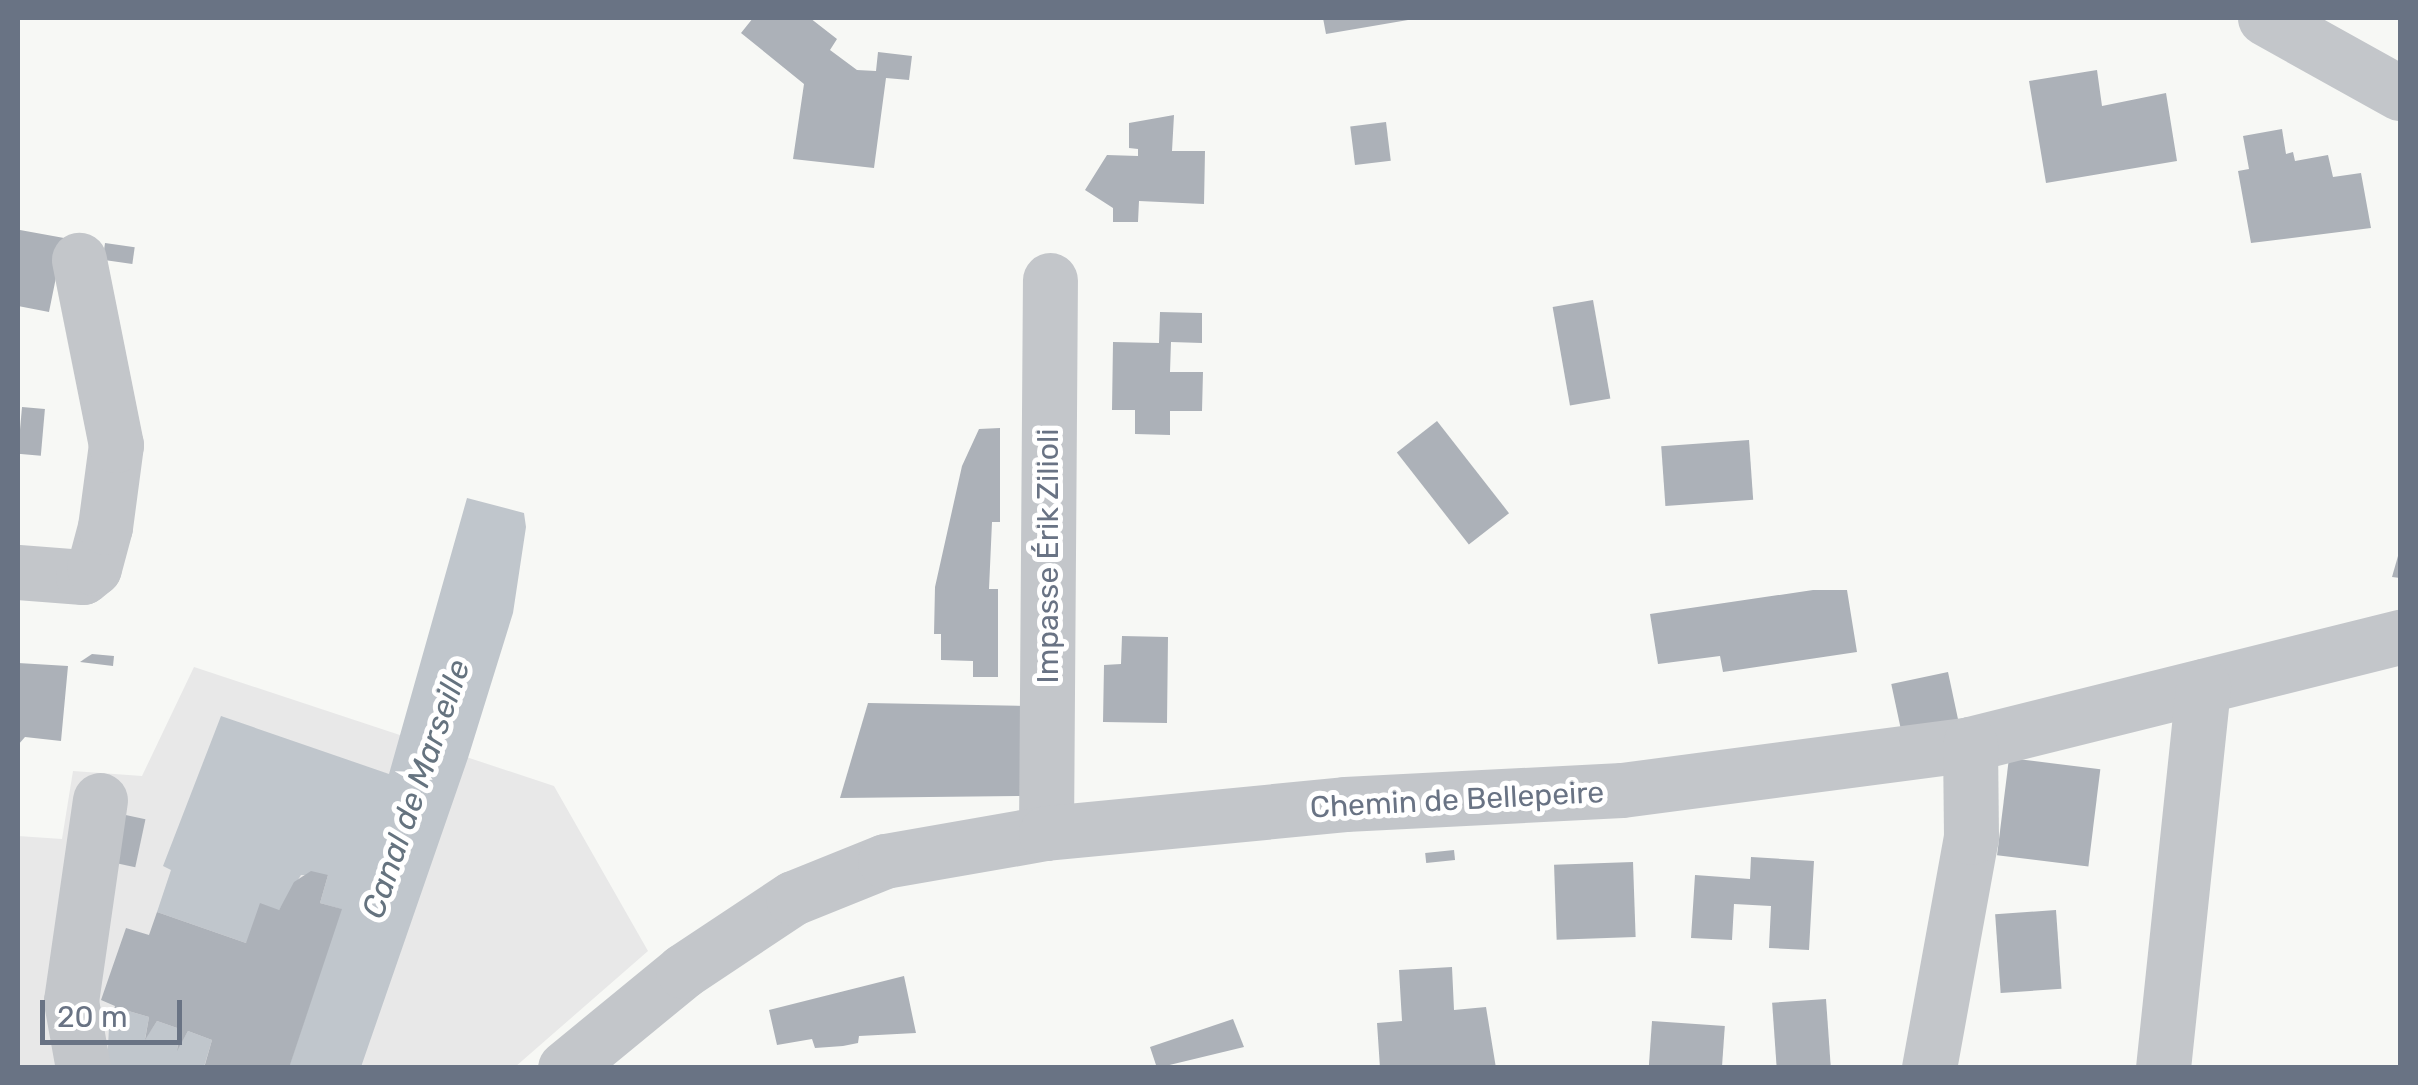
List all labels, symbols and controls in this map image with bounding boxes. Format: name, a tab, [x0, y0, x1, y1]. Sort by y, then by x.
street label: Impasse Érik Zilioli	[1030, 428, 1066, 684]
water label: Canal de Marseille	[354, 655, 478, 923]
street label: Chemin de Bellepeire	[1309, 774, 1605, 826]
scale bar	[45, 980, 188, 1042]
text: 20 m	[57, 999, 128, 1035]

